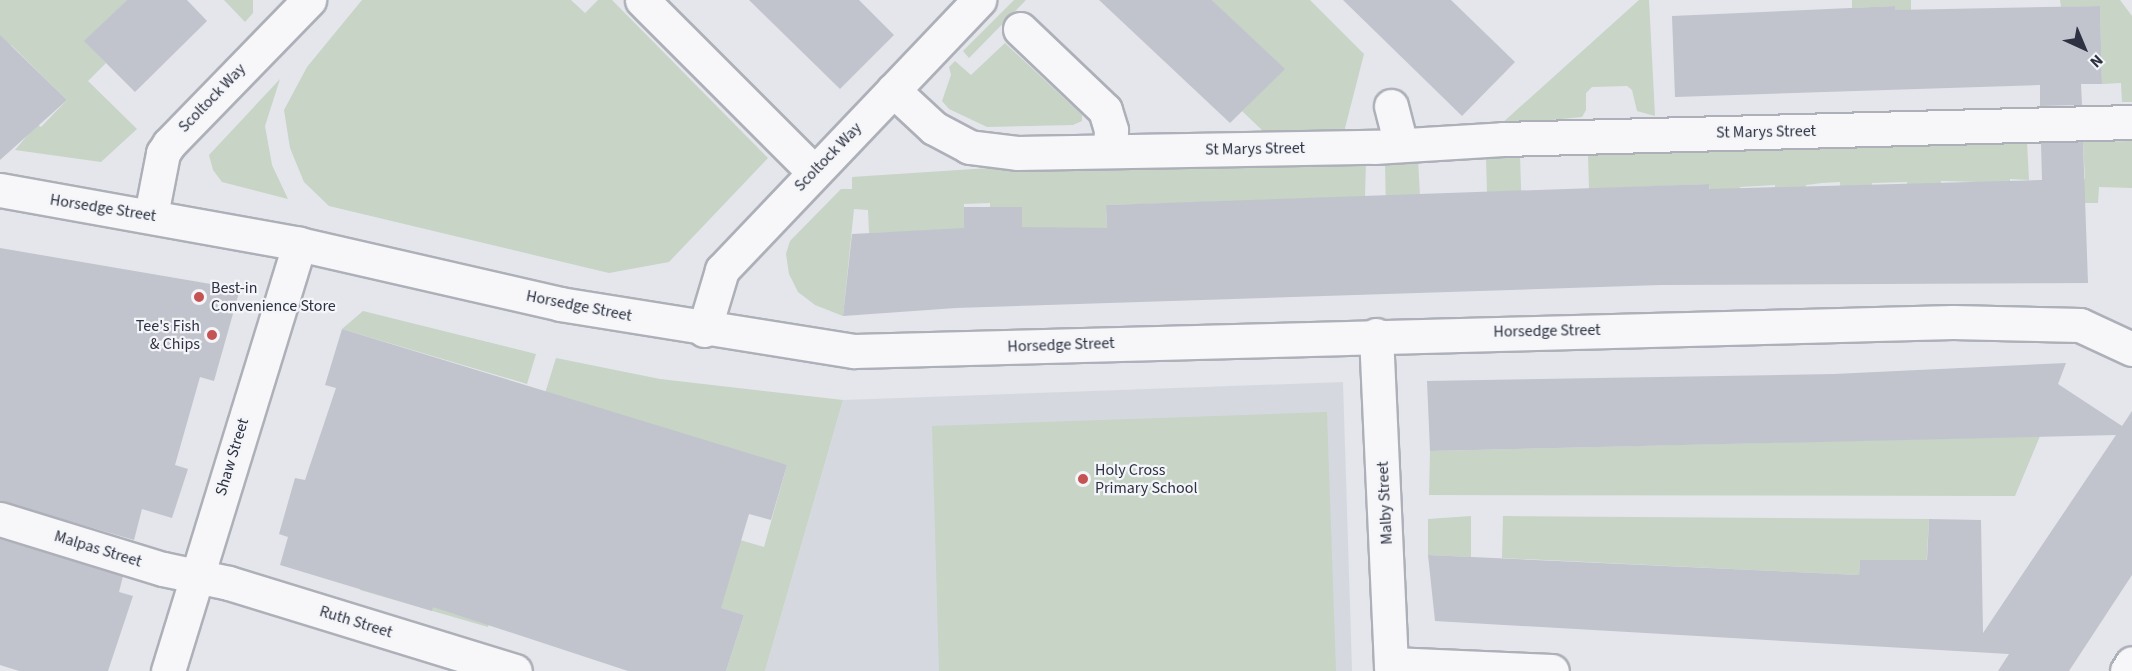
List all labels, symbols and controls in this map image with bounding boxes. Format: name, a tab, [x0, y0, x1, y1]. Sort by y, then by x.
north arrow	[2054, 18, 2114, 78]
text: N	[2085, 49, 2108, 73]
street label: Scoltock Way	[174, 60, 250, 136]
street label: Scoltock Way	[790, 119, 866, 195]
street label: St Marys Street	[1716, 122, 1816, 142]
street label: St Marys Street	[1205, 139, 1305, 159]
street label: Horsedge Street	[49, 190, 157, 226]
place label: Best-in Convenience Store	[211, 278, 336, 316]
street label: Horsedge Street	[525, 286, 633, 326]
marker: Best-in Convenience Store	[192, 290, 206, 304]
place label: Tee's Fish & Chips	[136, 316, 200, 354]
street label: Horsedge Street	[1493, 320, 1601, 342]
marker: Tee's Fish & Chips	[205, 328, 219, 342]
street label: Horsedge Street	[1007, 334, 1115, 356]
street label: Shaw Street	[211, 416, 253, 498]
place label: Holy Cross Primary School	[1095, 460, 1197, 498]
street label: Malby Street	[1373, 461, 1397, 545]
marker: Holy Cross Primary School	[1076, 472, 1090, 486]
street label: Malpas Street	[52, 527, 144, 571]
street label: Ruth Street	[317, 602, 395, 642]

